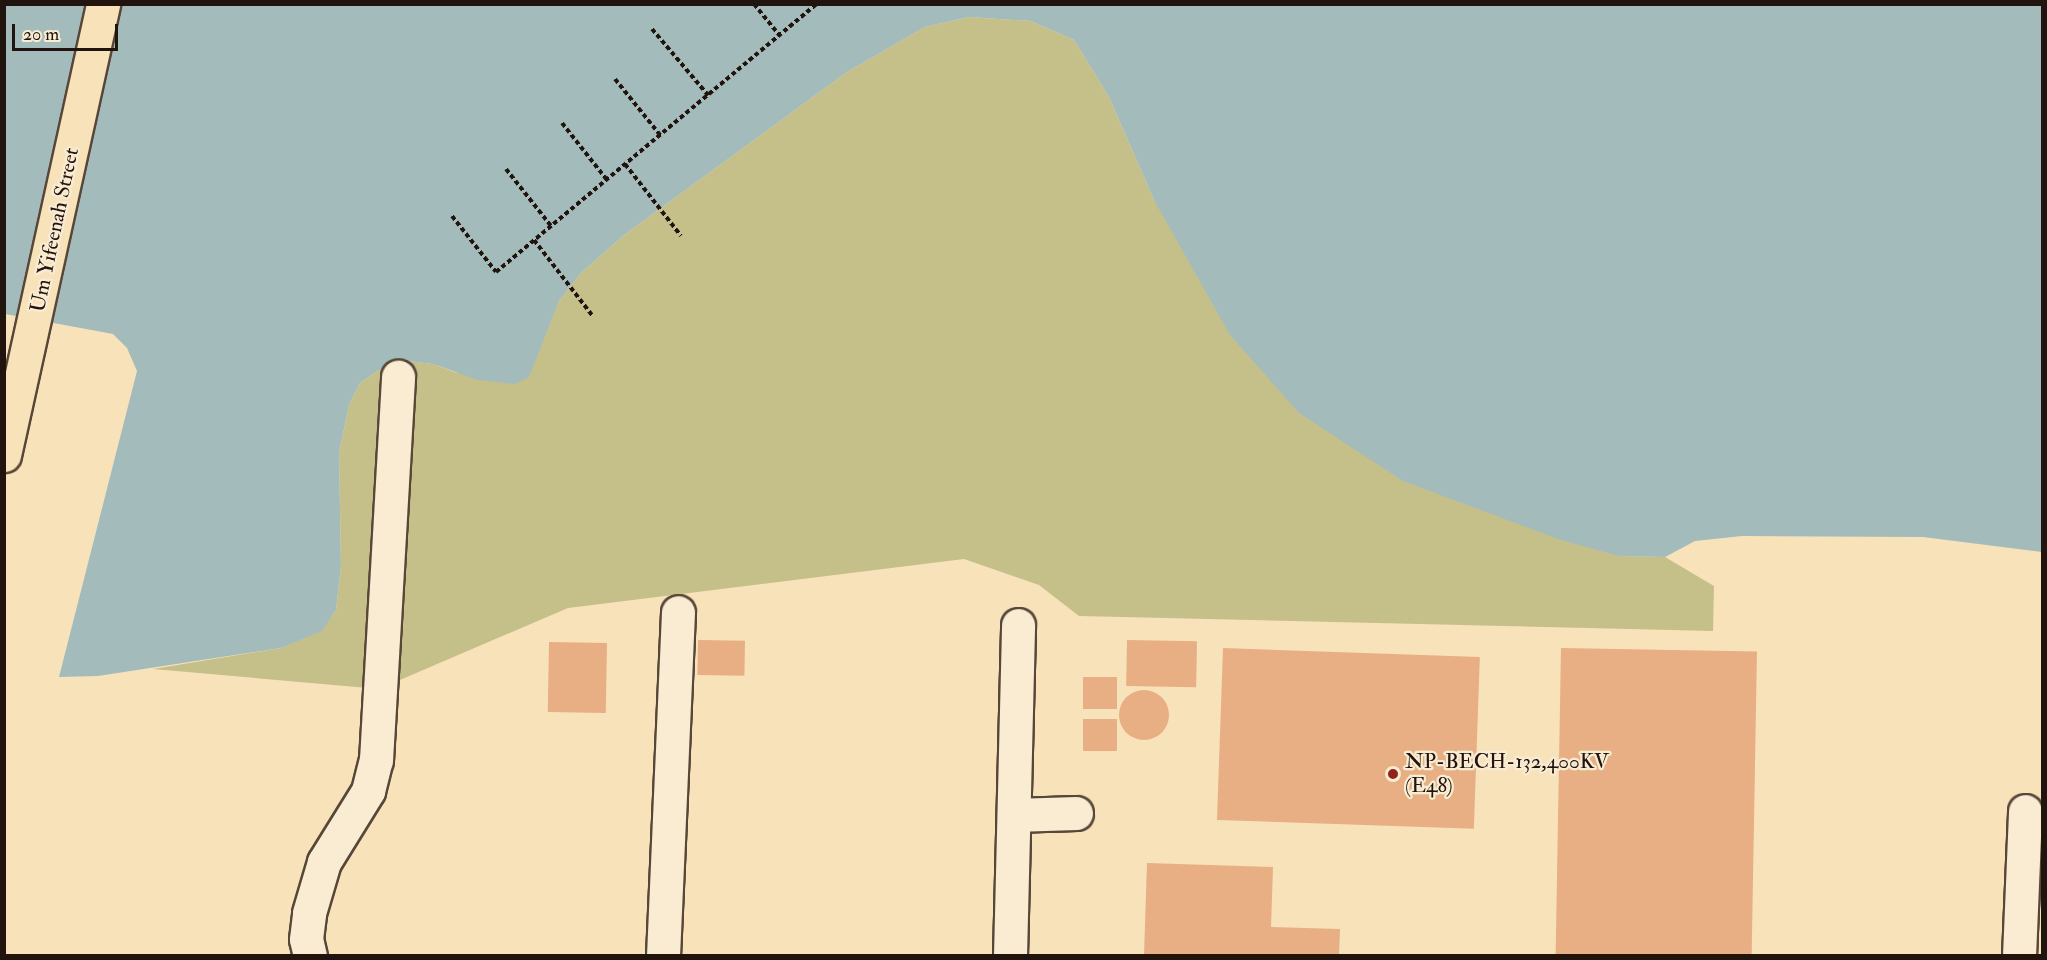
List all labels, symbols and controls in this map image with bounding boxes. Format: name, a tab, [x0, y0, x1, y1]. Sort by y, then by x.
scale bar	[15, 12, 122, 50]
text: 20 m	[23, 23, 59, 46]
street label: Um Yifeenah Street	[25, 145, 85, 315]
place label: NP-BECH-132,400KV (E48)	[1405, 749, 1609, 799]
marker: NP-BECH-132,400KV (E48)	[1386, 767, 1400, 781]

